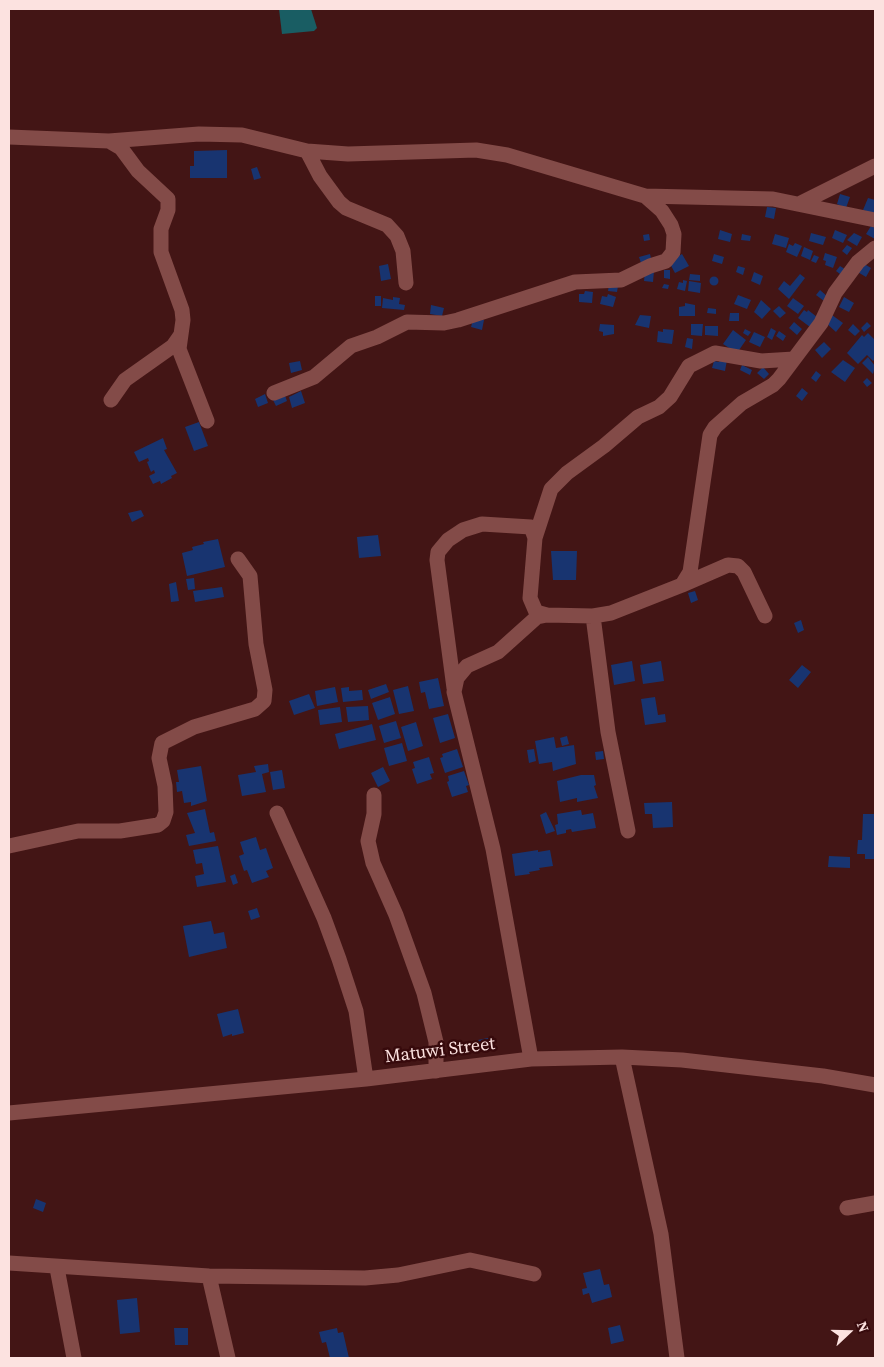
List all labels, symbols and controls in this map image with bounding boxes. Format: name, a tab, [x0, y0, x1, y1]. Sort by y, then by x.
street label: Matuwi Street	[384, 1034, 496, 1068]
north arrow	[824, 1307, 874, 1357]
text: N	[852, 1318, 874, 1335]

